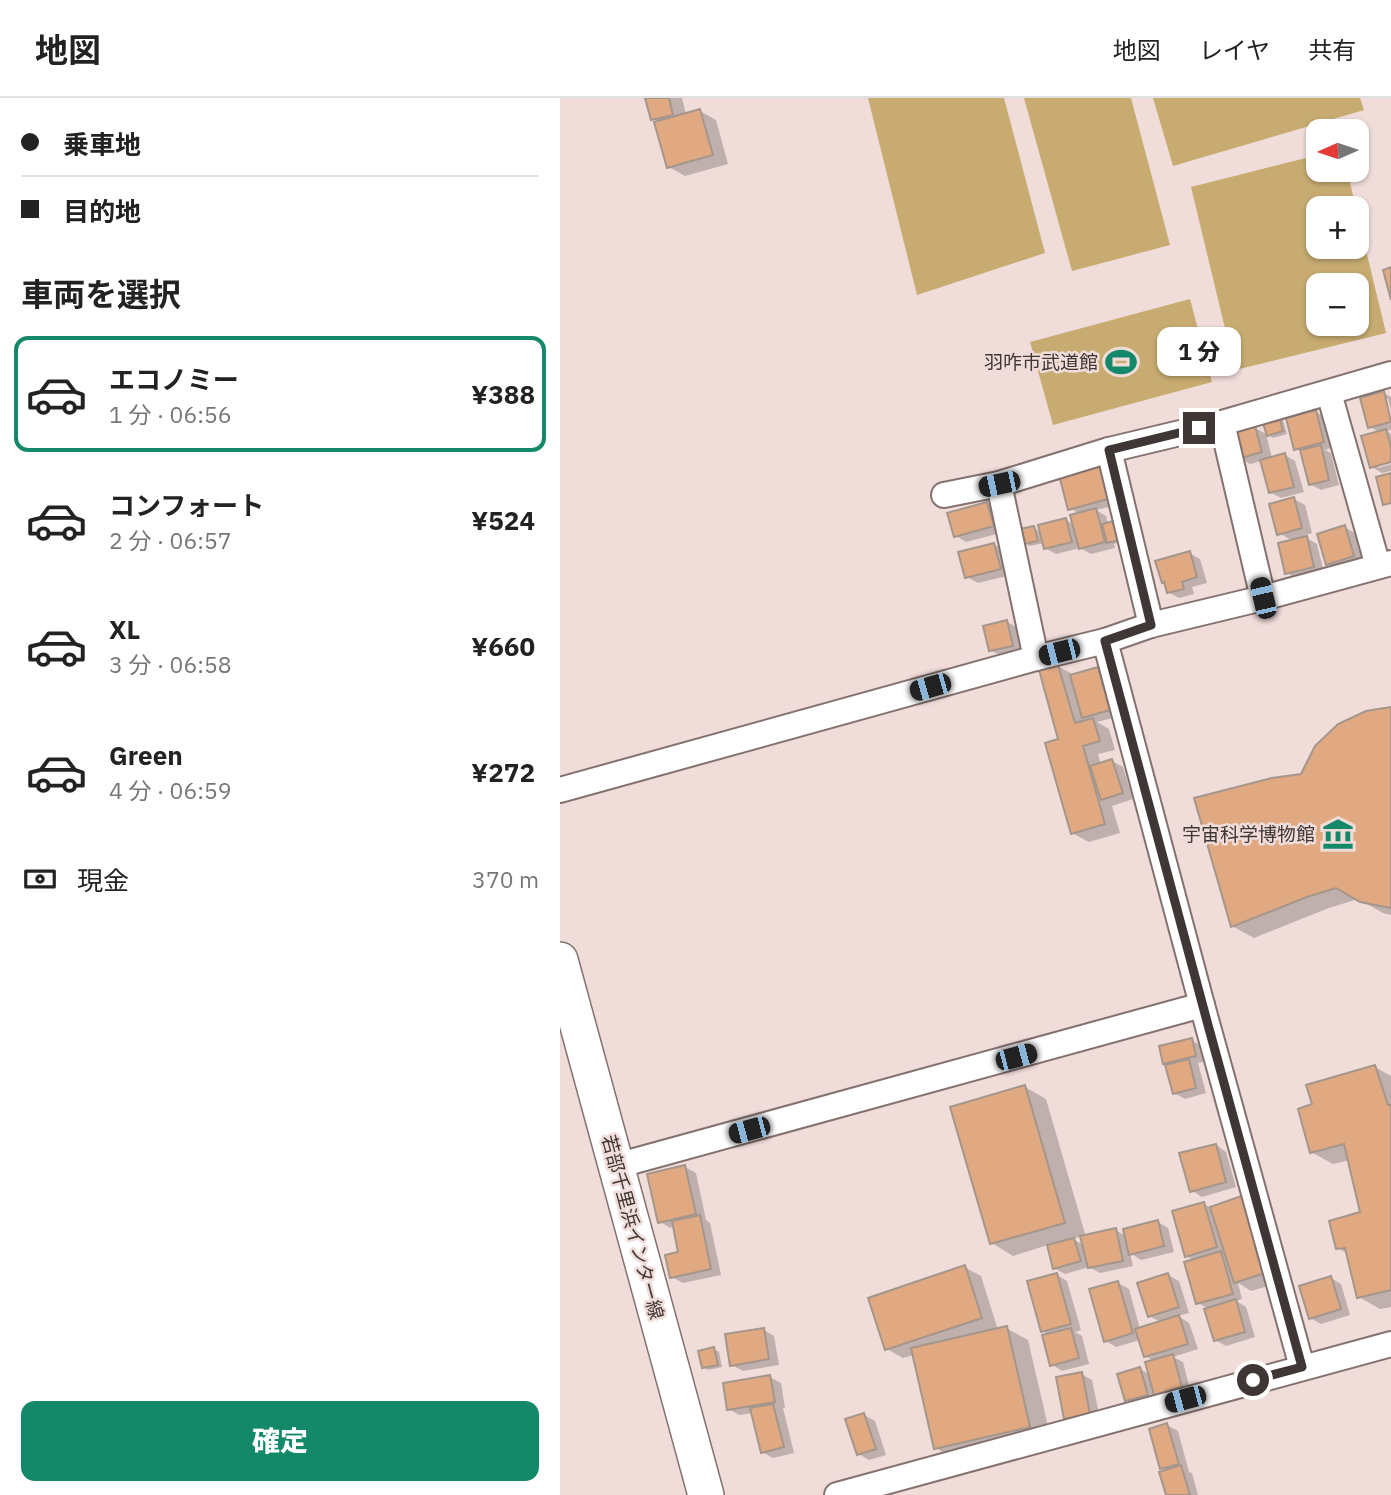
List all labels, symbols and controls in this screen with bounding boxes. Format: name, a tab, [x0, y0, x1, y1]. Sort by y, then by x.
text: 地図	[35, 28, 101, 71]
text: 地図	[1113, 34, 1161, 66]
text: レイヤ	[1199, 34, 1270, 66]
text: 共有	[1308, 34, 1356, 66]
north arrow	[1306, 119, 1368, 182]
map controls	[1306, 119, 1369, 336]
text: 乗車地	[63, 127, 141, 161]
text: 目的地	[63, 194, 141, 228]
button: +	[1306, 196, 1369, 259]
text: 車両を選択	[21, 273, 181, 315]
button: −	[1306, 273, 1369, 336]
callout: 1 分	[1157, 327, 1241, 376]
text: 1 分	[1178, 336, 1220, 366]
sports icon: 羽咋市武道館	[1104, 345, 1138, 379]
place label: 羽咋市武道館	[984, 350, 1098, 374]
text: エコノミー	[109, 362, 239, 396]
icon: car	[25, 363, 88, 426]
text: ¥388	[471, 377, 535, 411]
text: 1 分 · 06:56	[109, 399, 232, 429]
route end	[1183, 412, 1215, 444]
car	[977, 469, 1022, 499]
text: コンフォート	[109, 488, 264, 522]
icon: car	[25, 489, 88, 552]
text: ¥524	[471, 503, 535, 537]
text: 2 分 · 06:57	[109, 525, 232, 555]
car	[1249, 575, 1278, 621]
text: XL	[109, 612, 140, 646]
icon: car	[25, 615, 88, 678]
text: ¥660	[471, 629, 535, 663]
car	[1037, 637, 1082, 667]
text: 3 分 · 06:58	[109, 649, 232, 679]
car	[907, 671, 954, 703]
text: Green	[109, 738, 183, 772]
icon: car	[25, 741, 88, 804]
text: ¥272	[471, 755, 535, 789]
text: 4 分 · 06:59	[109, 775, 232, 805]
museum icon: 宇宙科学博物館	[1321, 817, 1355, 851]
place label: 宇宙科学博物館	[1182, 822, 1315, 846]
icon: cash	[21, 860, 59, 898]
text: 現金	[77, 863, 129, 897]
text: 370 m	[472, 864, 539, 894]
car	[993, 1041, 1040, 1073]
car	[726, 1114, 773, 1146]
street label: 若部千里浜インター線	[597, 1132, 669, 1322]
route start	[1237, 1364, 1269, 1396]
car	[1162, 1383, 1209, 1415]
button: 確定	[21, 1401, 539, 1481]

